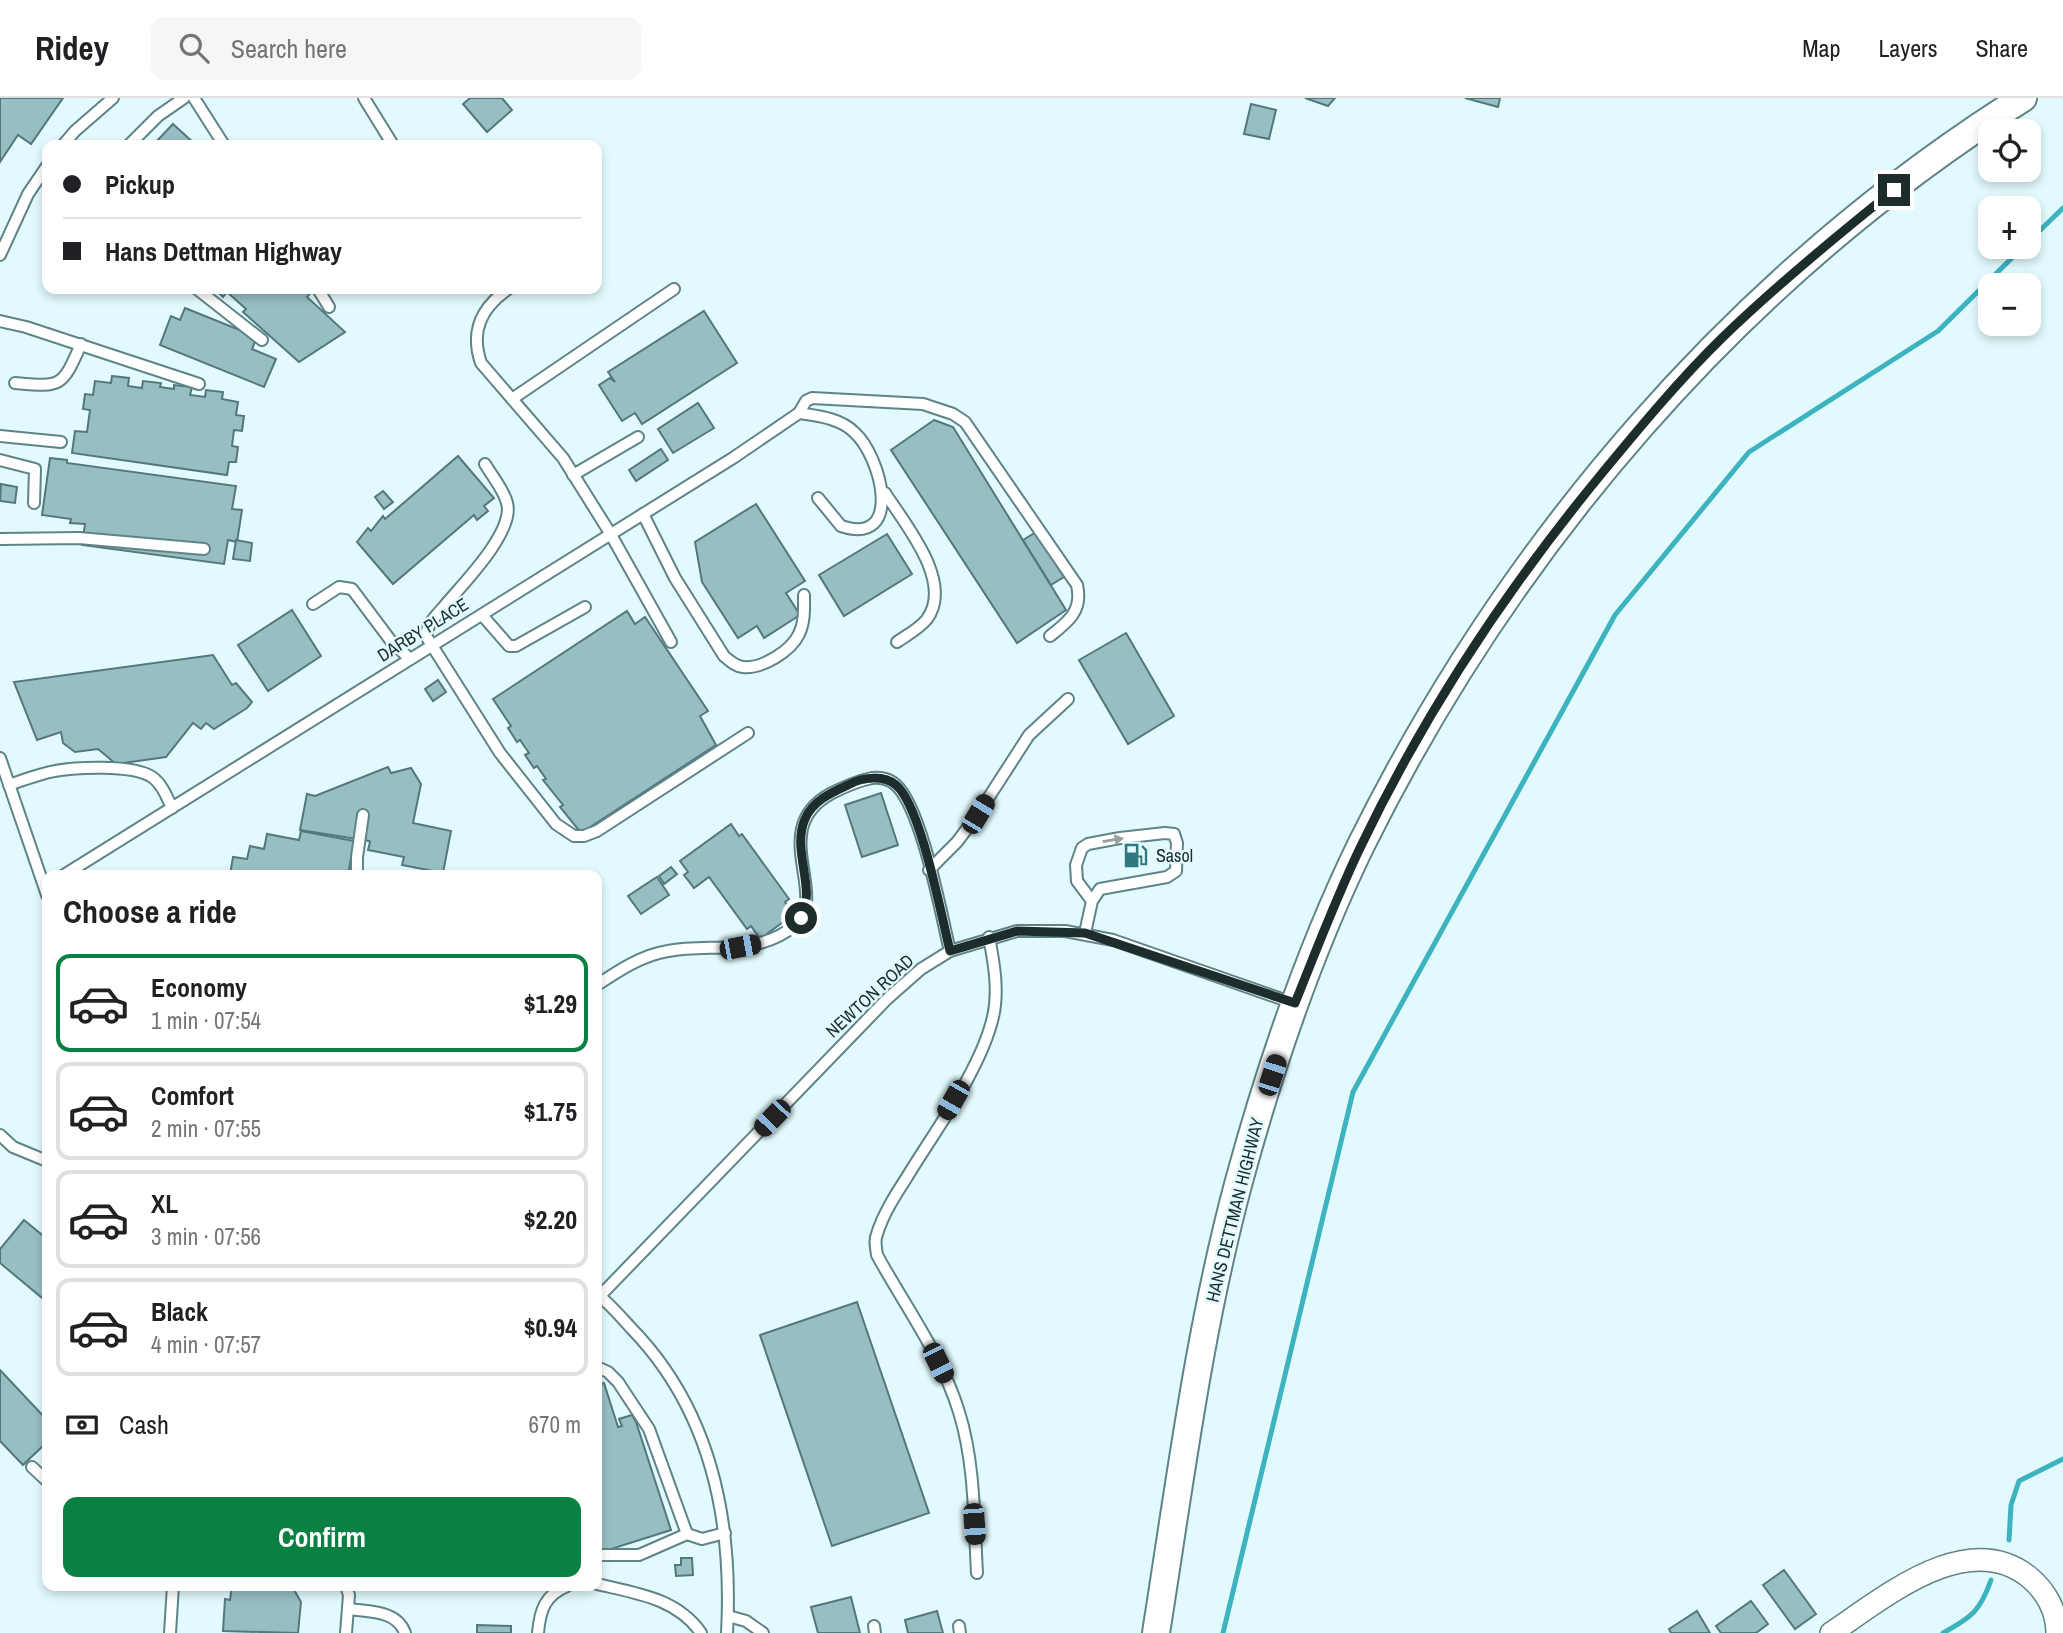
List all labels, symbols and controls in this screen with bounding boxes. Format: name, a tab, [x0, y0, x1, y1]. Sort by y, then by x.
search box	[151, 17, 641, 80]
text: Ridey	[35, 26, 109, 70]
icon: search	[175, 29, 213, 67]
text: Search here	[231, 31, 347, 66]
text: Map	[1802, 32, 1840, 64]
text: Layers	[1878, 32, 1937, 64]
text: Share	[1975, 32, 2028, 64]
map controls	[1978, 119, 2041, 336]
button: locate	[1978, 119, 2041, 182]
text: Pickup	[105, 167, 175, 202]
route end	[1878, 174, 1910, 206]
button: +	[1978, 196, 2041, 259]
text: Hans Dettman Highway	[105, 234, 342, 269]
button: −	[1978, 273, 2041, 336]
street label: DARBY PLACE	[372, 592, 473, 667]
car	[959, 791, 998, 837]
one-way arrow	[1103, 834, 1125, 845]
fuel station icon: Sasol	[1122, 842, 1150, 870]
place label: Sasol	[1156, 843, 1193, 868]
text: Choose a ride	[63, 890, 237, 933]
route start	[785, 902, 817, 934]
car	[718, 933, 763, 961]
street label: NEWTON ROAD	[820, 948, 919, 1043]
text: Economy	[151, 970, 247, 1005]
icon: car	[67, 972, 130, 1035]
text: $1.29	[524, 986, 577, 1021]
text: 1 min · 07:54	[151, 1005, 261, 1036]
car	[1256, 1052, 1289, 1098]
car	[934, 1077, 973, 1123]
text: Comfort	[151, 1078, 234, 1113]
icon: car	[67, 1080, 130, 1143]
text: $1.75	[524, 1094, 577, 1129]
car	[750, 1096, 795, 1140]
text: 2 min · 07:55	[151, 1113, 261, 1144]
street label: HANS DETTMAN HIGHWAY	[1199, 1115, 1270, 1305]
text: XL	[151, 1186, 178, 1221]
icon: car	[67, 1188, 130, 1251]
text: $2.20	[524, 1202, 577, 1237]
text: 3 min · 07:56	[151, 1221, 261, 1252]
text: Black	[151, 1294, 208, 1329]
icon: car	[67, 1296, 130, 1359]
text: $0.94	[524, 1310, 577, 1345]
text: 4 min · 07:57	[151, 1329, 261, 1360]
car	[920, 1340, 957, 1386]
icon: cash	[63, 1406, 101, 1444]
text: Cash	[119, 1407, 169, 1442]
text: 670 m	[529, 1409, 581, 1440]
button: Confirm	[63, 1497, 581, 1577]
car	[963, 1502, 986, 1546]

